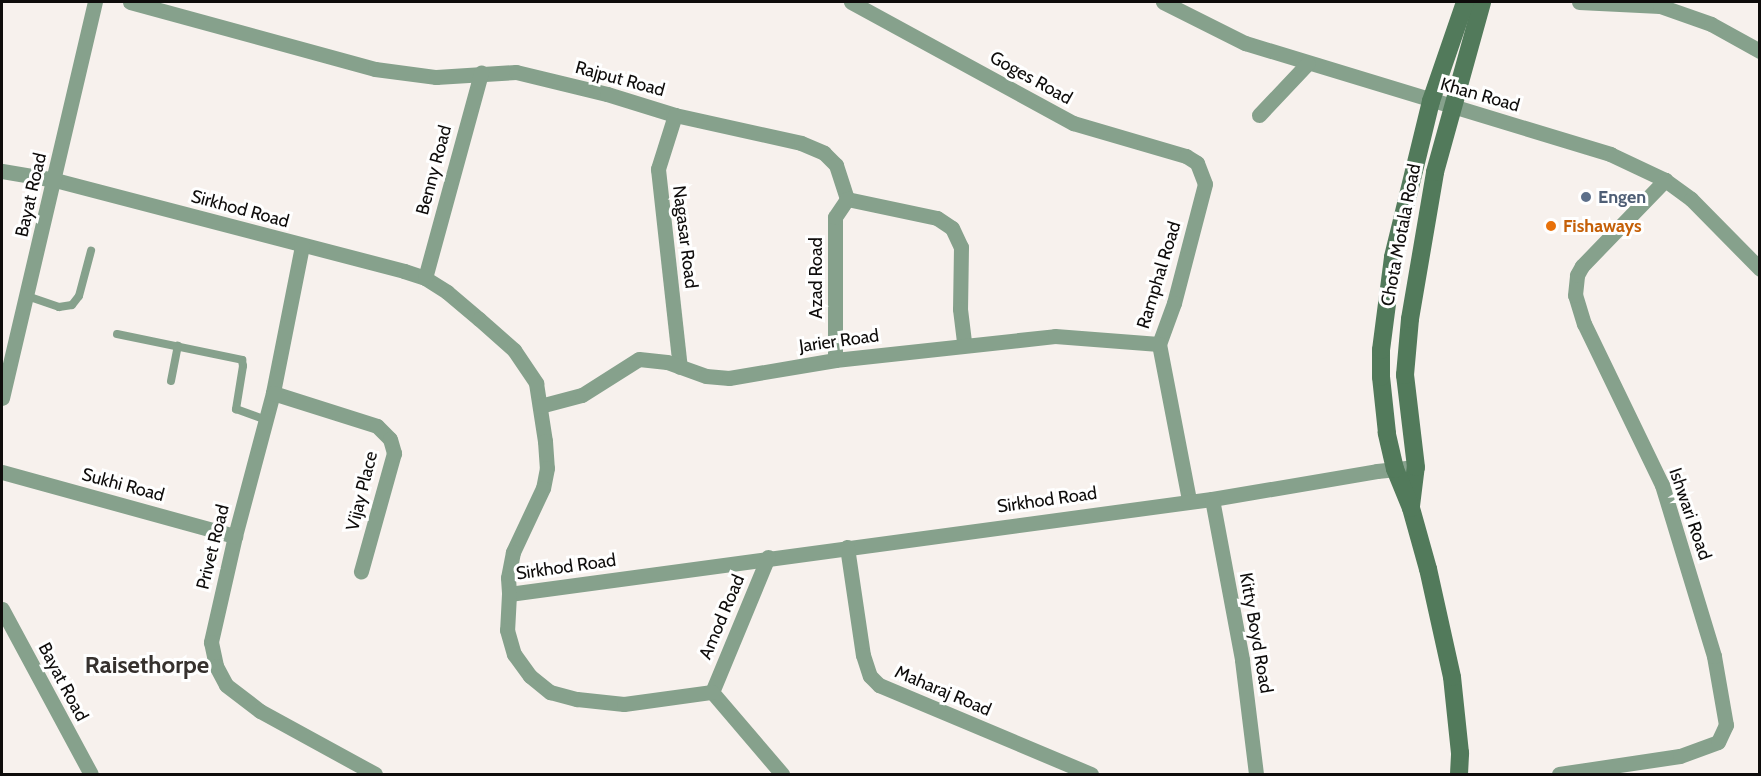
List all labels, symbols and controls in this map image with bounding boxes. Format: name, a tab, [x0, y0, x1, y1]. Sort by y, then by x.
street label: Goges Road	[986, 47, 1076, 109]
street label: Rajput Road	[573, 57, 667, 101]
street label: Khan Road	[1438, 73, 1522, 117]
street label: Benny Road	[412, 123, 456, 217]
street label: Bayat Road	[11, 151, 51, 239]
street label: Chota Motala Road	[1377, 162, 1425, 308]
street label: Nagasar Road	[668, 184, 702, 290]
street label: Sirkhod Road	[189, 186, 291, 232]
place label: Engen	[1598, 186, 1646, 208]
marker: Engen	[1579, 190, 1593, 204]
place label: Fishaways	[1563, 215, 1642, 237]
street label: Ramphal Road	[1132, 219, 1186, 331]
marker: Fishaways	[1544, 219, 1558, 233]
street label: Azad Road	[805, 237, 827, 319]
street label: Jarier Road	[798, 325, 880, 357]
street label: Vijay Place	[342, 449, 382, 533]
street label: Sukhi Road	[79, 464, 167, 506]
street label: Ishwari Road	[1664, 465, 1716, 563]
street label: Sirkhod Road	[996, 482, 1098, 518]
street label: Privet Road	[192, 502, 234, 592]
street label: Sirkhod Road	[515, 549, 617, 585]
street label: Amod Road	[695, 571, 749, 663]
street label: Kitty Boyd Road	[1235, 571, 1277, 695]
street label: Bayat Road	[33, 639, 93, 725]
district label: Raisethorpe	[85, 651, 209, 679]
street label: Maharaj Road	[892, 661, 994, 721]

